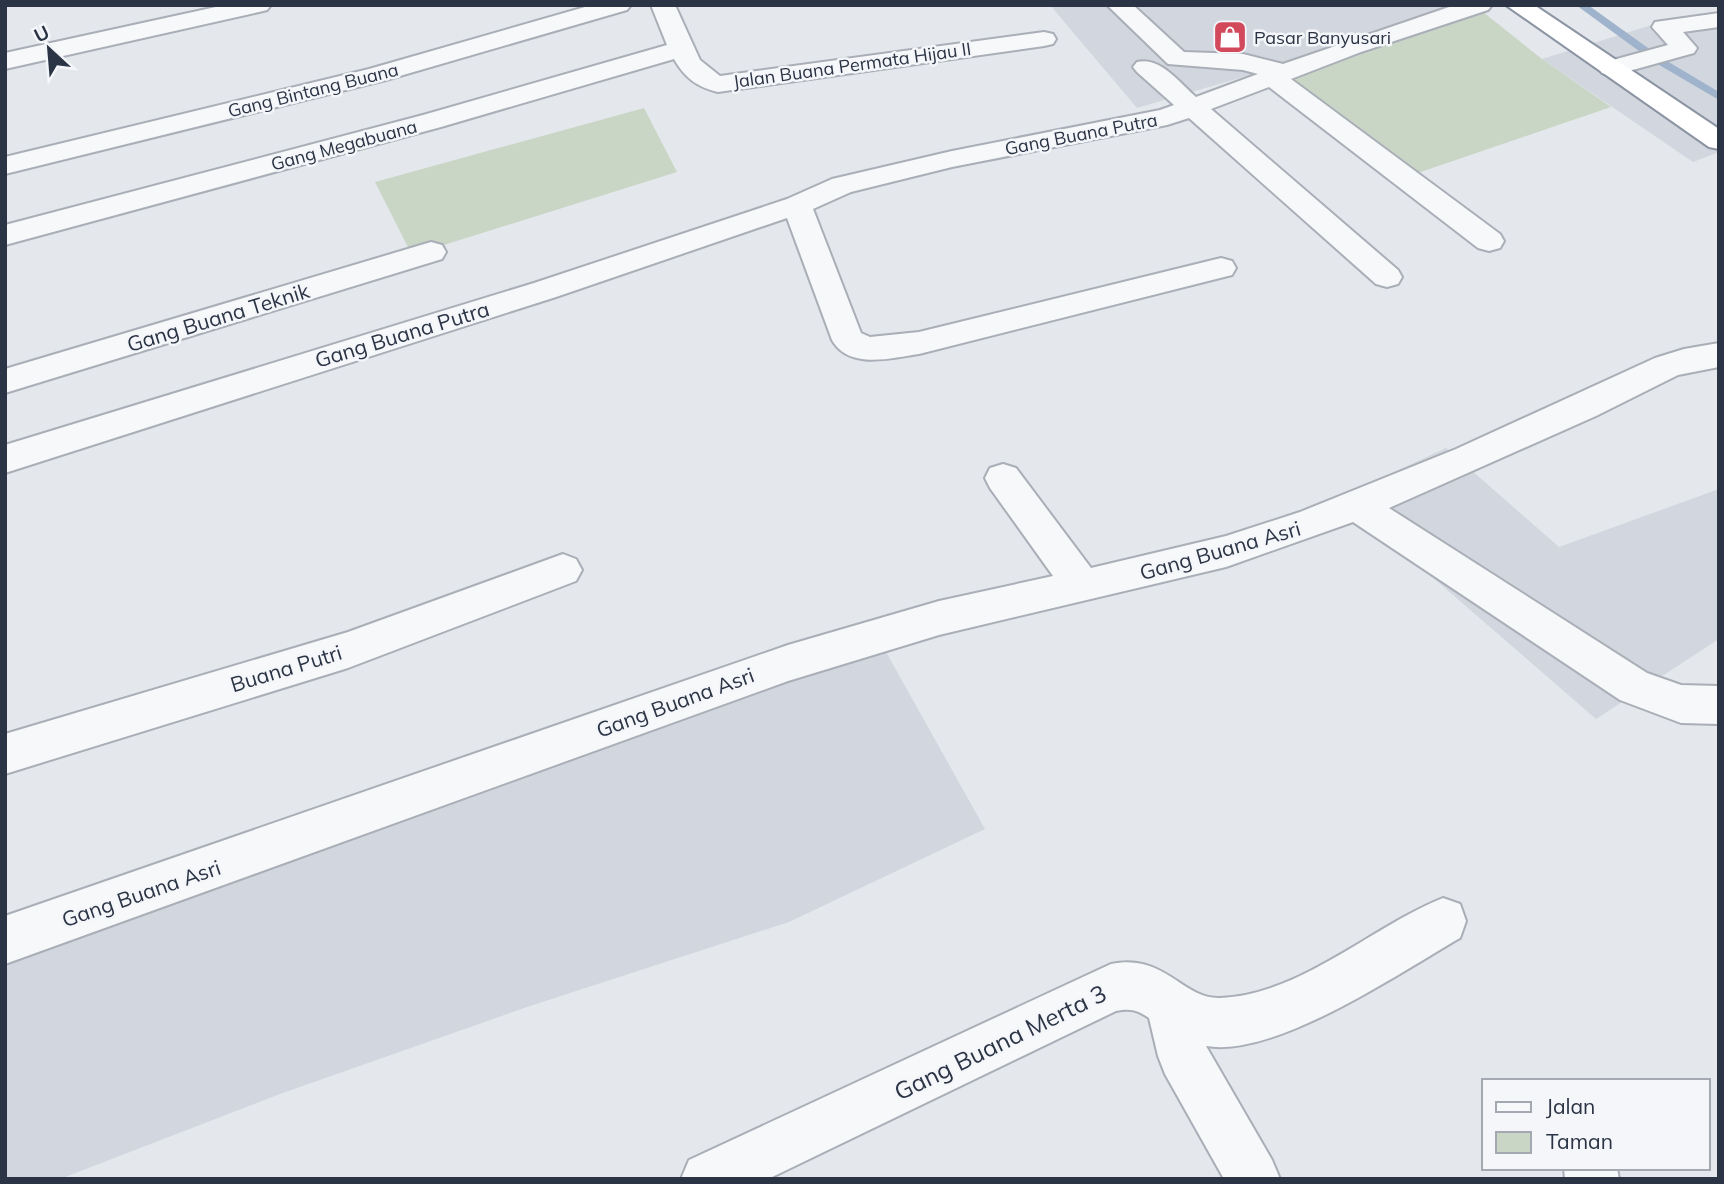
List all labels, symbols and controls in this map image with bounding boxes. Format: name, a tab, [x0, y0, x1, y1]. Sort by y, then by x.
north arrow	[14, 14, 84, 84]
shop icon: Pasar Banyusari	[1211, 18, 1249, 56]
text: U	[30, 20, 53, 48]
place label: Pasar Banyusari	[1254, 26, 1391, 49]
street label: Jalan Buana Permata Hijau II	[731, 37, 973, 93]
street label: Gang Bintang Buana	[225, 58, 401, 122]
street label: Gang Buana Putra	[1003, 108, 1159, 160]
street label: Gang Megabuana	[268, 114, 420, 176]
street label: Gang Buana Teknik	[124, 277, 312, 357]
street label: Gang Buana Putra	[312, 295, 492, 373]
street label: Gang Buana Asri	[1137, 515, 1303, 585]
street label: Buana Putri	[227, 639, 345, 697]
street label: Gang Buana Asri	[593, 661, 757, 743]
street label: Gang Buana Asri	[58, 854, 224, 932]
street label: Gang Buana Merta 3	[889, 978, 1111, 1106]
legend	[1482, 1079, 1710, 1170]
text: Jalan	[1546, 1093, 1595, 1119]
text: Taman	[1546, 1128, 1613, 1154]

